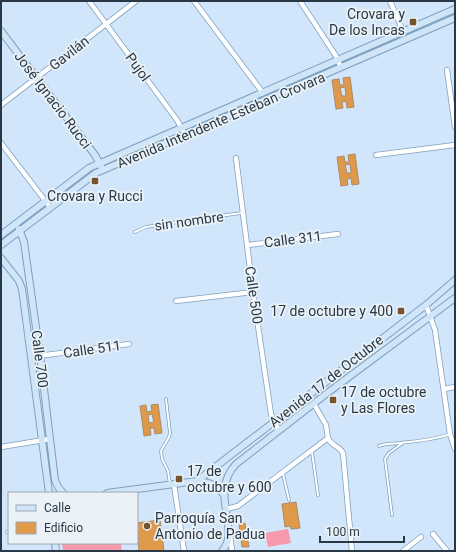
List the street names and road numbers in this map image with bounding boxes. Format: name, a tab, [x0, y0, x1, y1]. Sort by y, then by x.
street label: Gavilán	[46, 33, 92, 73]
street label: José Ignacio Rucci	[11, 48, 95, 152]
street label: Pujol	[122, 50, 154, 84]
street label: Avenida Intendente Esteban Crovara	[114, 69, 328, 171]
street label: sin nombre	[153, 208, 225, 234]
street label: Calle 311	[263, 228, 323, 250]
street label: Calle 500	[242, 265, 266, 325]
street label: Calle 700	[29, 329, 51, 389]
street label: Avenida 17 de Octubre	[266, 332, 386, 430]
street label: Calle 511	[62, 337, 122, 361]

